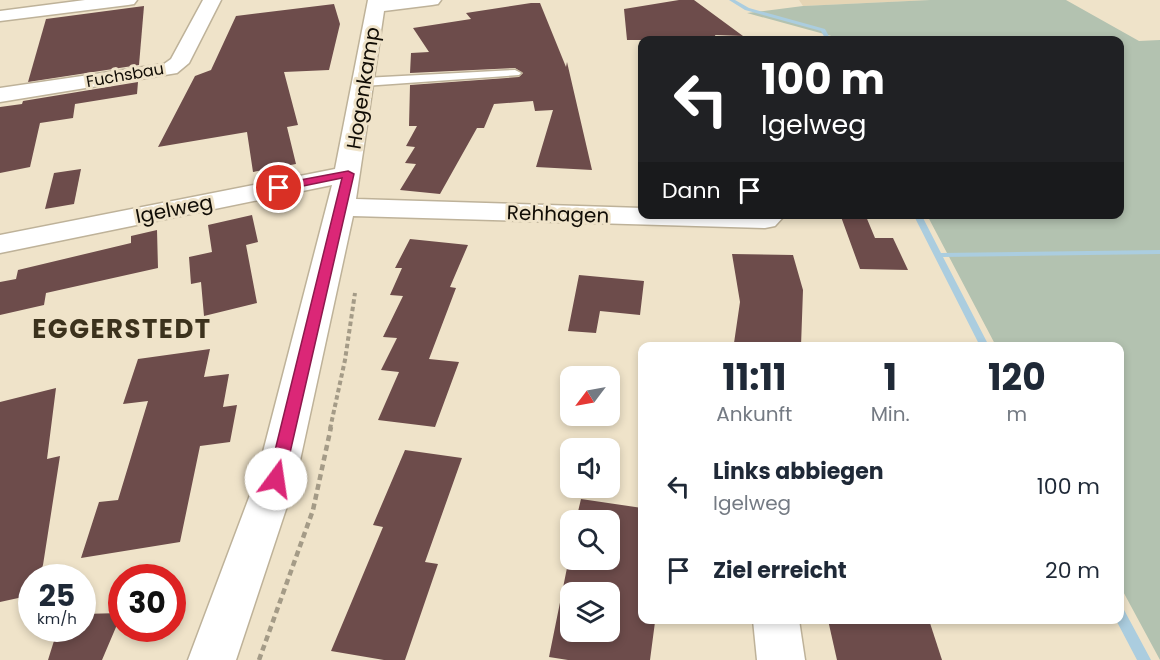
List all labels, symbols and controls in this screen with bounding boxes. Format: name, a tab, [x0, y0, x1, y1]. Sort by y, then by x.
street label: Hogenkamp	[340, 25, 386, 151]
text: 100 m	[761, 50, 885, 109]
street label: Fuchsbau	[84, 57, 166, 93]
icon: left	[662, 60, 740, 138]
text: Igelweg	[761, 106, 866, 143]
pin	[253, 162, 304, 213]
icon: arrive	[262, 171, 295, 204]
icon: arrive	[733, 174, 766, 207]
text: Dann	[662, 175, 721, 206]
street label: Igelweg	[133, 188, 215, 230]
street label: Rehhagen	[506, 198, 610, 230]
district label: EGGERSTEDT	[32, 311, 212, 347]
text: 11:11	[722, 352, 787, 403]
text: 1	[883, 352, 897, 403]
text: 120	[988, 352, 1046, 403]
north arrow	[560, 366, 620, 426]
map controls	[560, 366, 620, 642]
text: Ankunft	[716, 400, 792, 428]
text: Min.	[871, 400, 910, 428]
text: m	[1007, 400, 1027, 428]
button: sound	[560, 438, 620, 498]
position arrow	[244, 447, 308, 511]
text: Links abbiegen	[713, 456, 884, 487]
icon: left	[662, 470, 695, 503]
text: 100 m	[1037, 471, 1100, 502]
text: Igelweg	[713, 489, 791, 517]
button: search	[560, 510, 620, 570]
icon: arrive	[662, 554, 695, 587]
text: Ziel erreicht	[713, 555, 847, 586]
text: 20 m	[1045, 555, 1100, 586]
speed limit sign: 30	[108, 564, 186, 642]
text: 25	[39, 574, 75, 617]
button: layers	[560, 582, 620, 642]
text: km/h	[37, 608, 77, 629]

